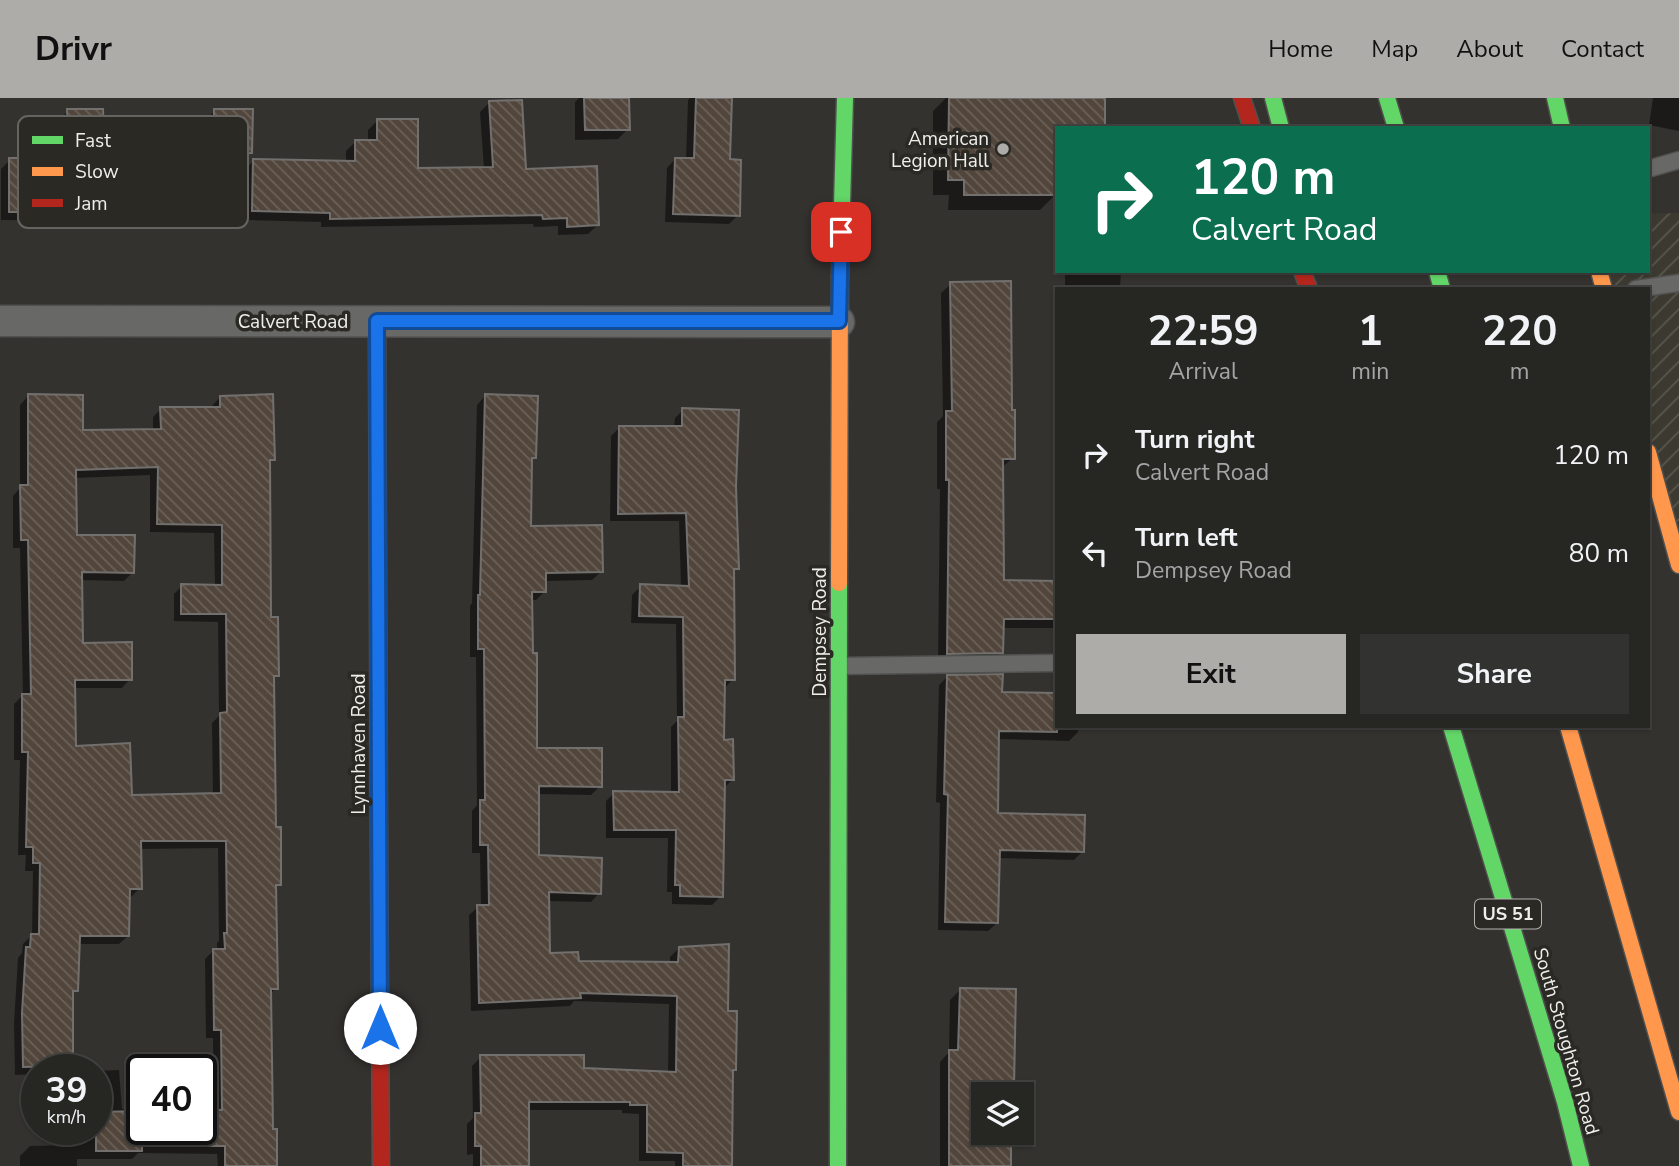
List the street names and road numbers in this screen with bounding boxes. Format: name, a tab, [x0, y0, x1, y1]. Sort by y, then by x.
street label: Calvert Road	[238, 309, 348, 335]
street label: Dempsey Road	[807, 567, 833, 697]
street label: Lynnhaven Road	[346, 673, 372, 815]
road number: US 51	[1475, 900, 1541, 928]
street label: South Stoughton Road	[1527, 945, 1605, 1138]

